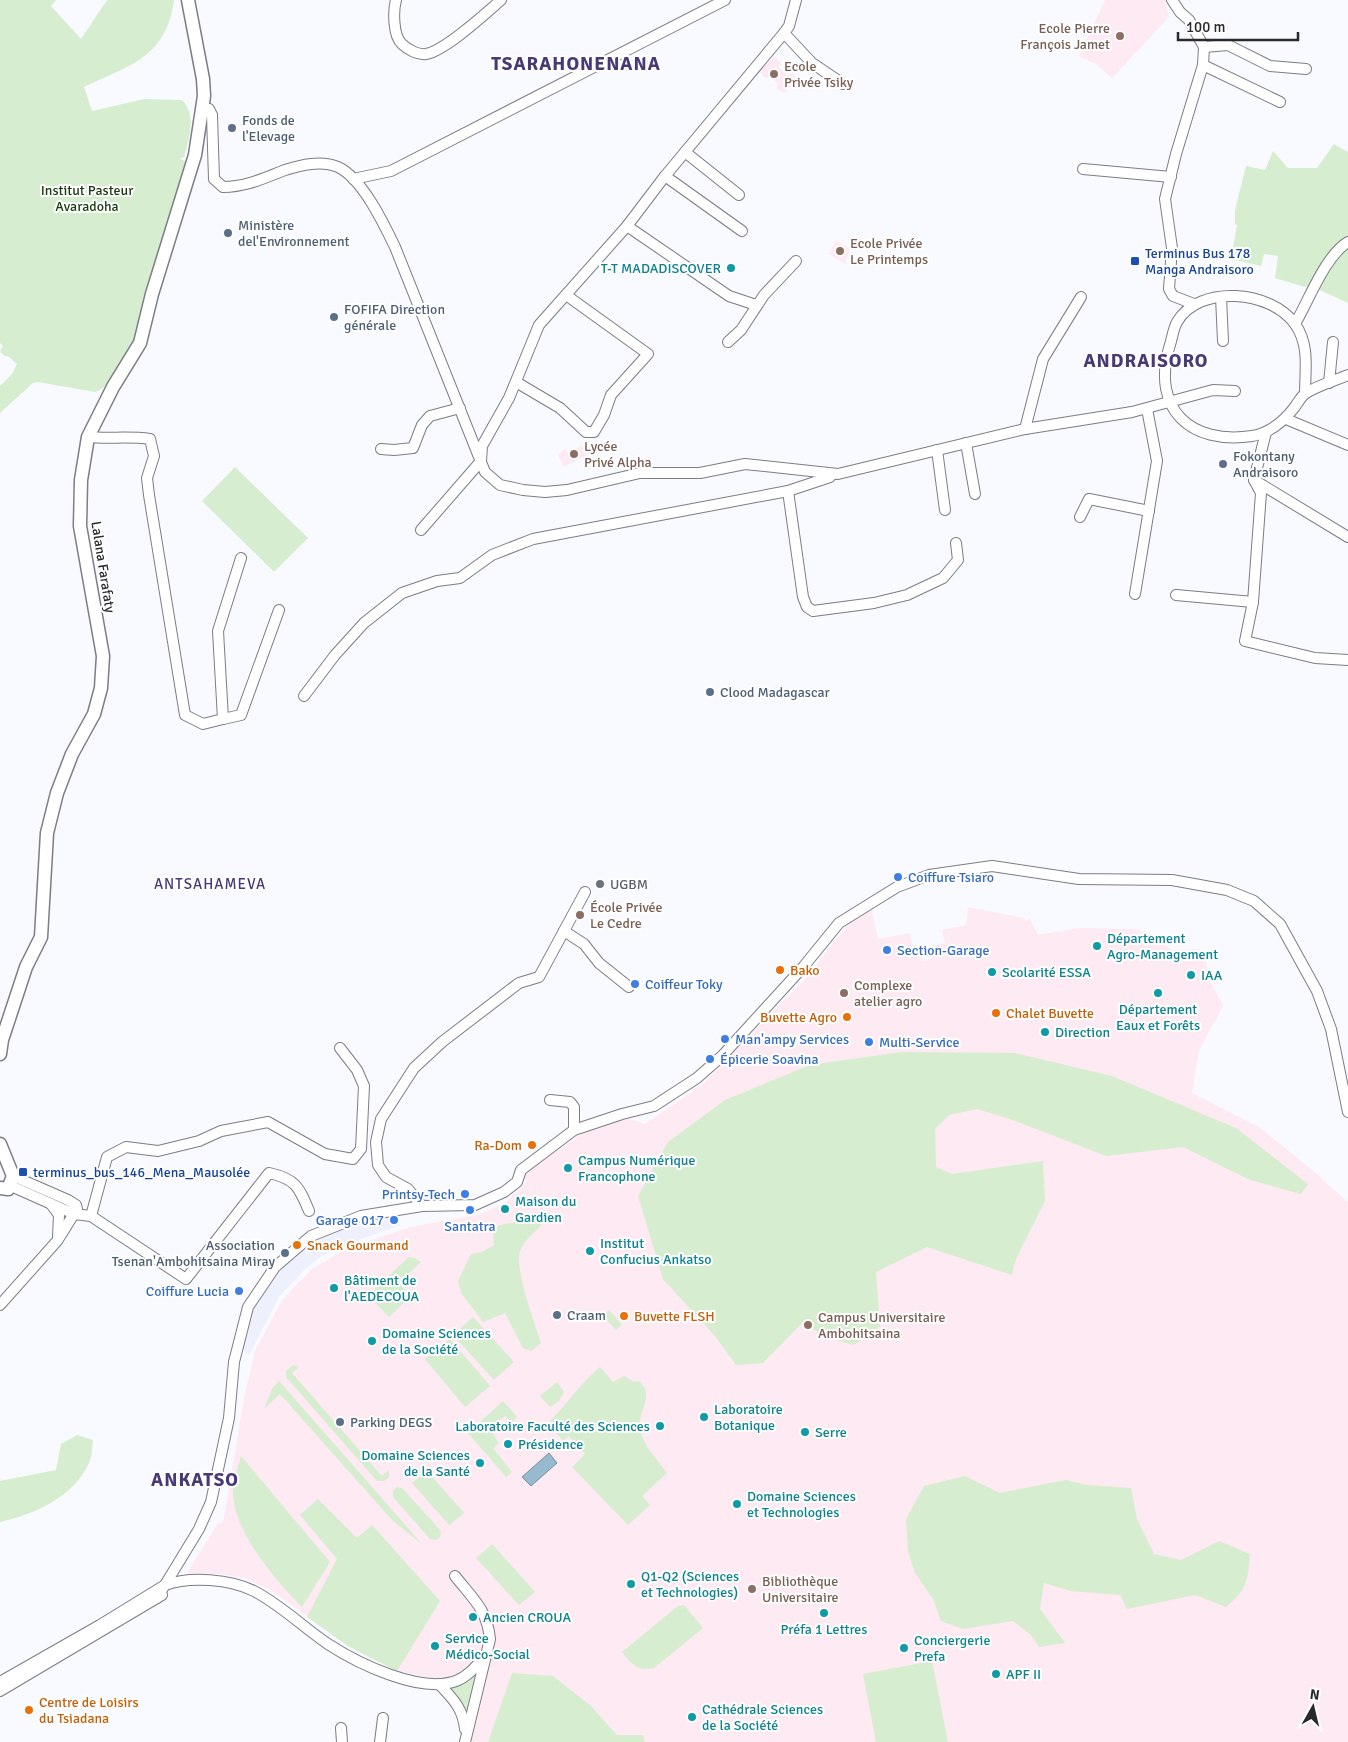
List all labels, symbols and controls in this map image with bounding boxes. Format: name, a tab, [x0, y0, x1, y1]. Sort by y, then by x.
scale bar	[1178, 10, 1298, 42]
text: 100 m	[1186, 18, 1226, 36]
place label: Ecole Pierre François Jamet	[1020, 20, 1110, 53]
marker: Ecole Pierre François Jamet	[1114, 30, 1126, 42]
district label: TSARAHONENANA	[491, 52, 661, 76]
place label: Ecole Privée Tsiky	[784, 58, 854, 91]
marker: Ecole Privée Tsiky	[768, 68, 780, 80]
place label: Fonds de l'Elevage	[242, 112, 295, 145]
marker: Fonds de l'Elevage	[226, 122, 238, 134]
park label: Institut Pasteur Avaradoha	[41, 182, 134, 215]
place label: Ministère del'Environnement	[238, 217, 350, 250]
marker: Ministère del'Environnement	[222, 227, 234, 239]
place label: Ecole Privée Le Printemps	[850, 235, 928, 268]
marker: Ecole Privée Le Printemps	[834, 245, 846, 257]
place label: Terminus Bus 178 Manga Andraisoro	[1145, 245, 1254, 278]
marker: Terminus Bus 178 Manga Andraisoro	[1129, 255, 1141, 267]
place label: T-T MADADISCOVER	[601, 260, 721, 277]
marker: T-T MADADISCOVER	[725, 262, 737, 274]
place label: FOFIFA Direction générale	[344, 301, 445, 334]
marker: FOFIFA Direction générale	[328, 311, 340, 323]
district label: ANDRAISORO	[1084, 349, 1208, 373]
place label: Lycée Privé Alpha	[584, 438, 652, 471]
marker: Lycée Privé Alpha	[568, 448, 580, 460]
place label: Fokontany Andraisoro	[1233, 448, 1298, 481]
marker: Fokontany Andraisoro	[1217, 458, 1229, 470]
street label: Lalana Farafaty	[87, 520, 119, 614]
place label: Clood Madagascar	[720, 684, 831, 701]
marker: Clood Madagascar	[704, 686, 716, 698]
place label: Coiffure Tsiaro	[908, 869, 994, 886]
marker: Coiffure Tsiaro	[892, 871, 904, 883]
district label: ANTSAHAMEVA	[154, 875, 266, 893]
place label: UGBM	[610, 876, 648, 893]
marker: UGBM	[594, 878, 606, 890]
place label: École Privée Le Cedre	[590, 899, 663, 932]
marker: École Privée Le Cedre	[574, 909, 586, 921]
place label: Département Agro-Management	[1107, 930, 1218, 963]
marker: Département Agro-Management	[1091, 940, 1103, 952]
place label: Section-Garage	[897, 942, 990, 959]
marker: Section-Garage	[881, 944, 893, 956]
place label: Bako	[790, 962, 820, 979]
marker: Bako	[774, 964, 786, 976]
place label: Scolarité ESSA	[1002, 964, 1091, 981]
marker: Scolarité ESSA	[986, 966, 998, 978]
place label: IAA	[1201, 967, 1223, 984]
marker: IAA	[1185, 969, 1197, 981]
place label: Coiffeur Toky	[645, 976, 723, 993]
place label: Complexe atelier agro	[854, 977, 922, 1010]
marker: Coiffeur Toky	[629, 978, 641, 990]
marker: Complexe atelier agro	[838, 987, 850, 999]
marker: Département Eaux et Forêts	[1152, 987, 1164, 999]
place label: Département Eaux et Forêts	[1116, 1001, 1200, 1034]
place label: Chalet Buvette	[1006, 1005, 1094, 1022]
marker: Chalet Buvette	[990, 1007, 1002, 1019]
place label: Buvette Agro	[760, 1009, 837, 1026]
marker: Buvette Agro	[841, 1011, 853, 1023]
place label: Direction	[1055, 1024, 1110, 1041]
marker: Direction	[1039, 1026, 1051, 1038]
place label: Man'ampy Services	[735, 1031, 849, 1048]
marker: Man'ampy Services	[719, 1033, 731, 1045]
place label: Multi-Service	[879, 1034, 959, 1051]
marker: Multi-Service	[863, 1036, 875, 1048]
place label: Épicerie Soavina	[720, 1051, 819, 1068]
marker: Épicerie Soavina	[704, 1053, 716, 1065]
place label: Ra-Dom	[474, 1137, 522, 1154]
marker: Ra-Dom	[526, 1139, 538, 1151]
place label: Campus Numérique Francophone	[578, 1152, 695, 1185]
marker: Campus Numérique Francophone	[562, 1162, 574, 1174]
place label: terminus_bus_146_Mena_Mausolée	[33, 1164, 250, 1181]
marker: terminus_bus_146_Mena_Mausolée	[17, 1166, 29, 1178]
place label: Printsy-Tech	[382, 1186, 455, 1203]
marker: Printsy-Tech	[459, 1188, 471, 1200]
place label: Maison du Gardien	[515, 1193, 576, 1226]
marker: Maison du Gardien	[499, 1203, 511, 1215]
marker: Santatra	[464, 1204, 476, 1216]
place label: Garage 017	[316, 1212, 384, 1229]
marker: Garage 017	[388, 1214, 400, 1226]
place label: Santatra	[444, 1218, 496, 1235]
place label: Institut Confucius Ankatso	[600, 1235, 711, 1268]
place label: Association Tsenan'Ambohitsaina Miray	[112, 1237, 275, 1270]
place label: Snack Gourmand	[307, 1237, 409, 1254]
marker: Snack Gourmand	[291, 1239, 303, 1251]
marker: Institut Confucius Ankatso	[584, 1245, 596, 1257]
marker: Association Tsenan'Ambohitsaina Miray	[279, 1247, 291, 1259]
place label: Bâtiment de l'AEDECOUA	[344, 1272, 420, 1305]
marker: Bâtiment de l'AEDECOUA	[328, 1282, 340, 1294]
place label: Coiffure Lucia	[146, 1283, 229, 1300]
marker: Coiffure Lucia	[233, 1285, 245, 1297]
place label: Craam	[567, 1307, 606, 1324]
place label: Buvette FLSH	[634, 1308, 715, 1325]
marker: Craam	[551, 1309, 563, 1321]
place label: Campus Universitaire Ambohitsaina	[818, 1309, 946, 1342]
marker: Buvette FLSH	[618, 1310, 630, 1322]
marker: Campus Universitaire Ambohitsaina	[802, 1319, 814, 1331]
place label: Domaine Sciences de la Société	[382, 1325, 491, 1358]
marker: Domaine Sciences de la Société	[366, 1335, 378, 1347]
place label: Laboratoire Botanique	[714, 1401, 783, 1434]
marker: Laboratoire Botanique	[698, 1411, 710, 1423]
place label: Parking DEGS	[350, 1414, 433, 1431]
marker: Parking DEGS	[334, 1416, 346, 1428]
place label: Laboratoire Faculté des Sciences	[455, 1418, 650, 1435]
marker: Laboratoire Faculté des Sciences	[654, 1420, 666, 1432]
place label: Serre	[815, 1424, 847, 1441]
marker: Serre	[799, 1426, 811, 1438]
place label: Présidence	[518, 1436, 583, 1453]
marker: Présidence	[502, 1438, 514, 1450]
place label: Domaine Sciences de la Santé	[361, 1447, 470, 1480]
marker: Domaine Sciences de la Santé	[474, 1457, 486, 1469]
district label: ANKATSO	[151, 1468, 239, 1492]
place label: Domaine Sciences et Technologies	[747, 1488, 856, 1521]
marker: Domaine Sciences et Technologies	[731, 1498, 743, 1510]
place label: Q1-Q2 (Sciences et Technologies)	[641, 1568, 739, 1601]
place label: Bibliothèque Universitaire	[762, 1573, 839, 1606]
marker: Q1-Q2 (Sciences et Technologies)	[625, 1578, 637, 1590]
marker: Bibliothèque Universitaire	[746, 1583, 758, 1595]
marker: Préfa 1 Lettres	[818, 1607, 830, 1619]
place label: Ancien CROUA	[483, 1609, 571, 1626]
marker: Ancien CROUA	[467, 1611, 479, 1623]
place label: Préfa 1 Lettres	[781, 1621, 867, 1638]
place label: Service Médico-Social	[445, 1630, 530, 1663]
place label: Conciergerie Prefa	[914, 1632, 990, 1665]
marker: Service Médico-Social	[429, 1640, 441, 1652]
marker: Conciergerie Prefa	[898, 1642, 910, 1654]
place label: APF II	[1006, 1666, 1041, 1683]
marker: APF II	[990, 1668, 1002, 1680]
north arrow	[1288, 1682, 1338, 1732]
text: N	[1309, 1686, 1321, 1704]
place label: Centre de Loisirs du Tsiadana	[39, 1694, 139, 1727]
place label: Cathédrale Sciences de la Société	[702, 1701, 823, 1734]
marker: Centre de Loisirs du Tsiadana	[23, 1704, 35, 1716]
marker: Cathédrale Sciences de la Société	[686, 1711, 698, 1723]

